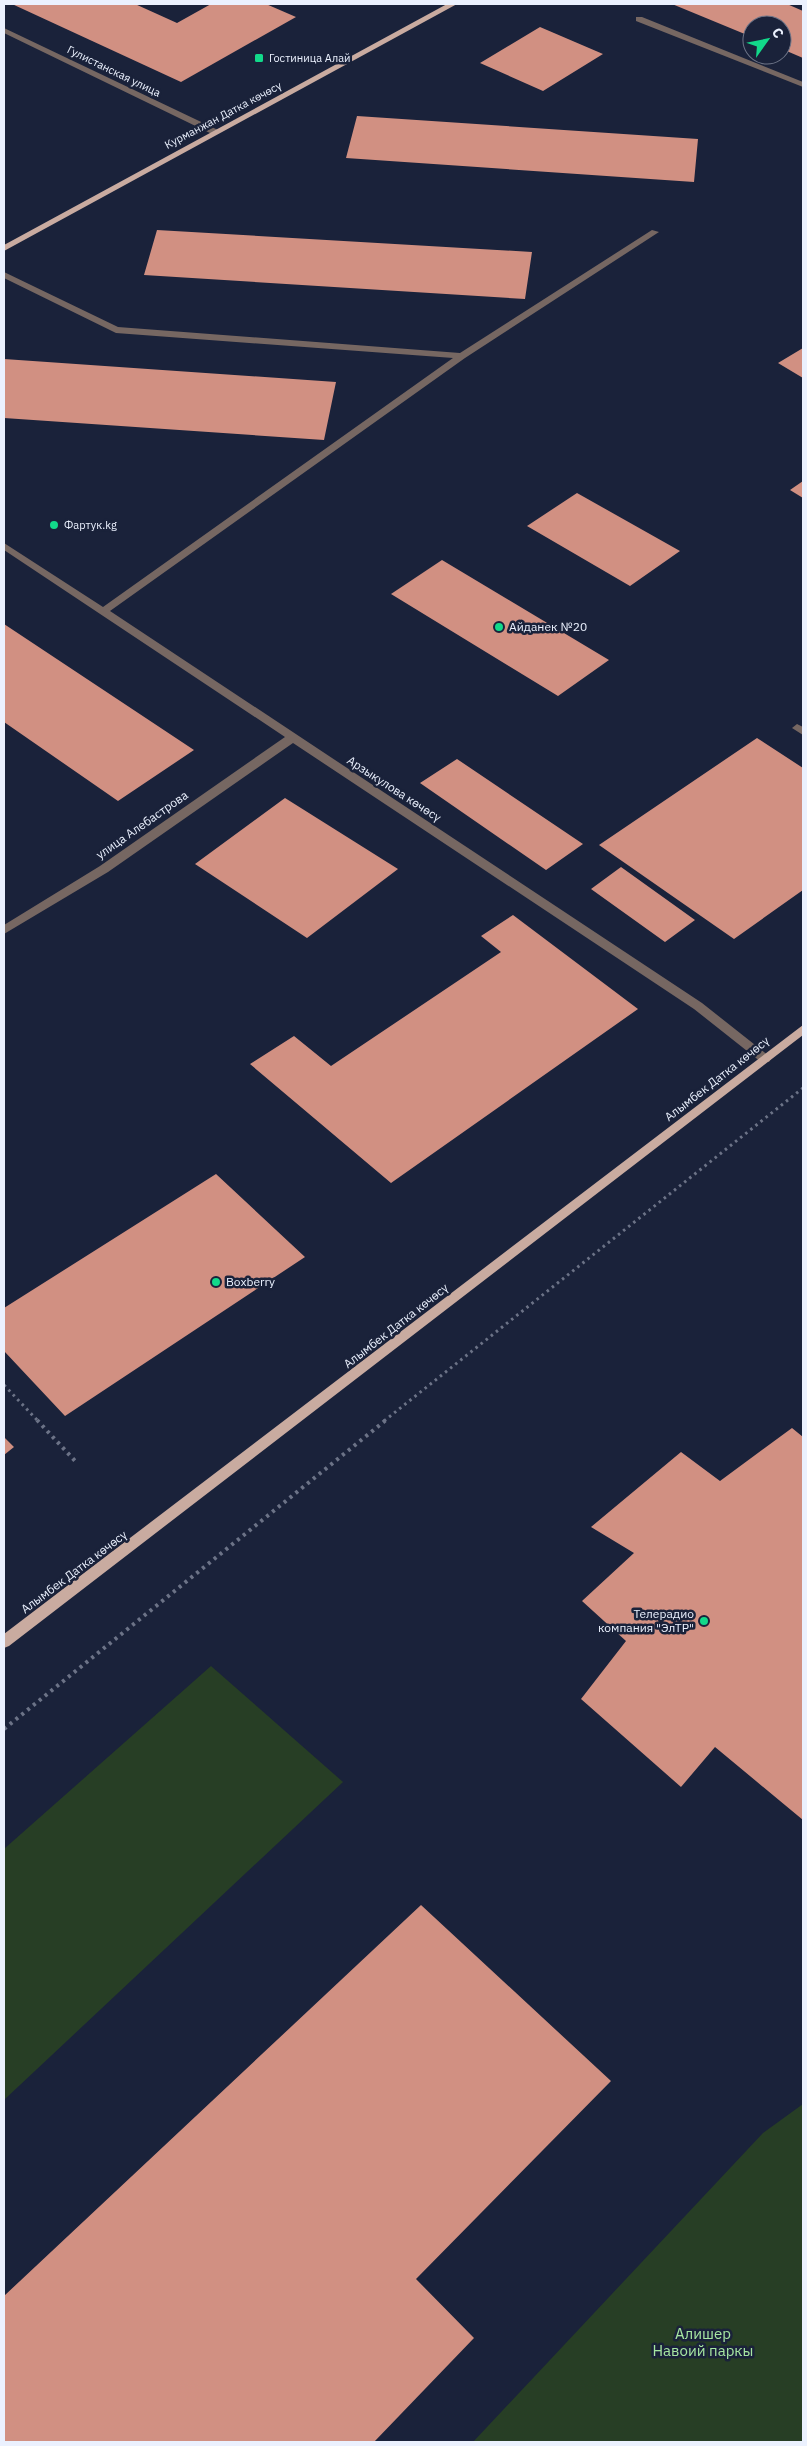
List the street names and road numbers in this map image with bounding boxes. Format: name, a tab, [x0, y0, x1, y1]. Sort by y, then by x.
street label: Гулистанская улица	[65, 42, 163, 100]
street label: Курманжан Датка көчөсү	[162, 78, 284, 152]
street label: Арзыкулова көчөсү	[344, 753, 444, 825]
street label: улица Алебастрова	[93, 787, 191, 862]
street label: Алымбек Датка көчөсү	[661, 1033, 772, 1124]
street label: Алымбек Датка көчөсү	[340, 1280, 451, 1371]
street label: Алымбек Датка көчөсү	[18, 1527, 130, 1616]

